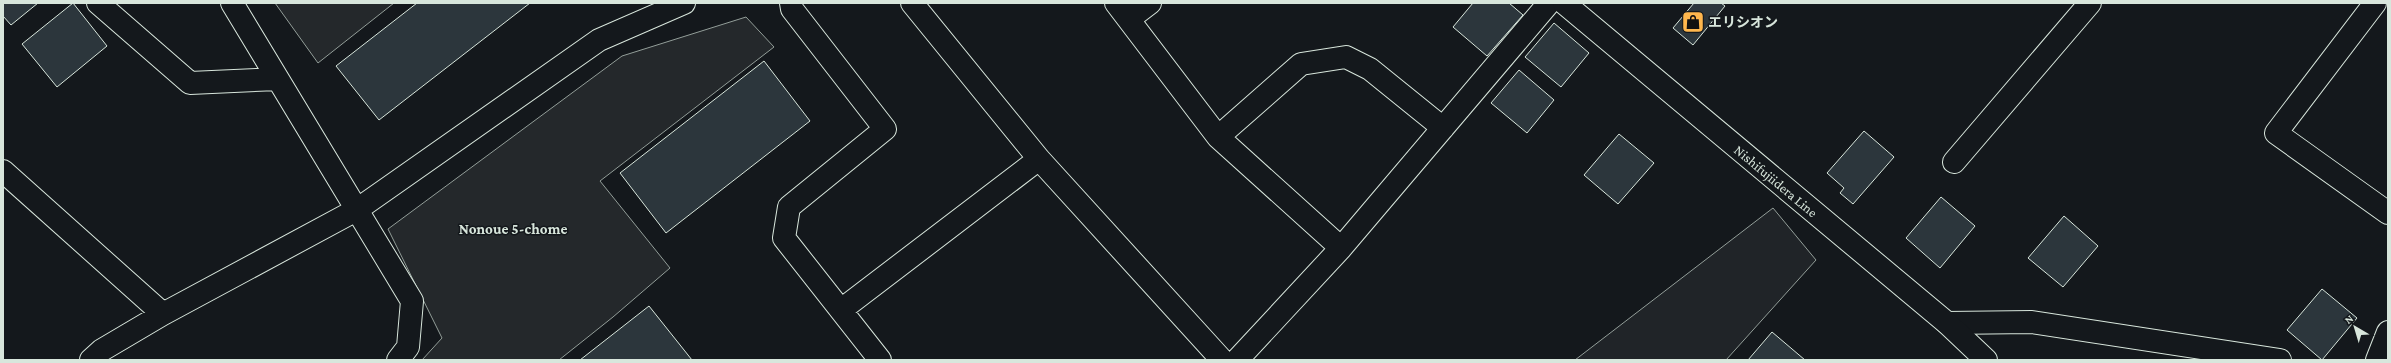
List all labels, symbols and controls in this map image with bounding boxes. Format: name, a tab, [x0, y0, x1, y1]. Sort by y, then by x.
shop icon: エリシオン	[1680, 9, 1706, 35]
place label: エリシオン	[1708, 14, 1778, 30]
street label: Nishifujiidera Line	[1731, 142, 1821, 221]
district label: Nonoue 5-chome	[459, 221, 567, 237]
north arrow	[2335, 307, 2375, 347]
text: N	[2342, 312, 2356, 326]

